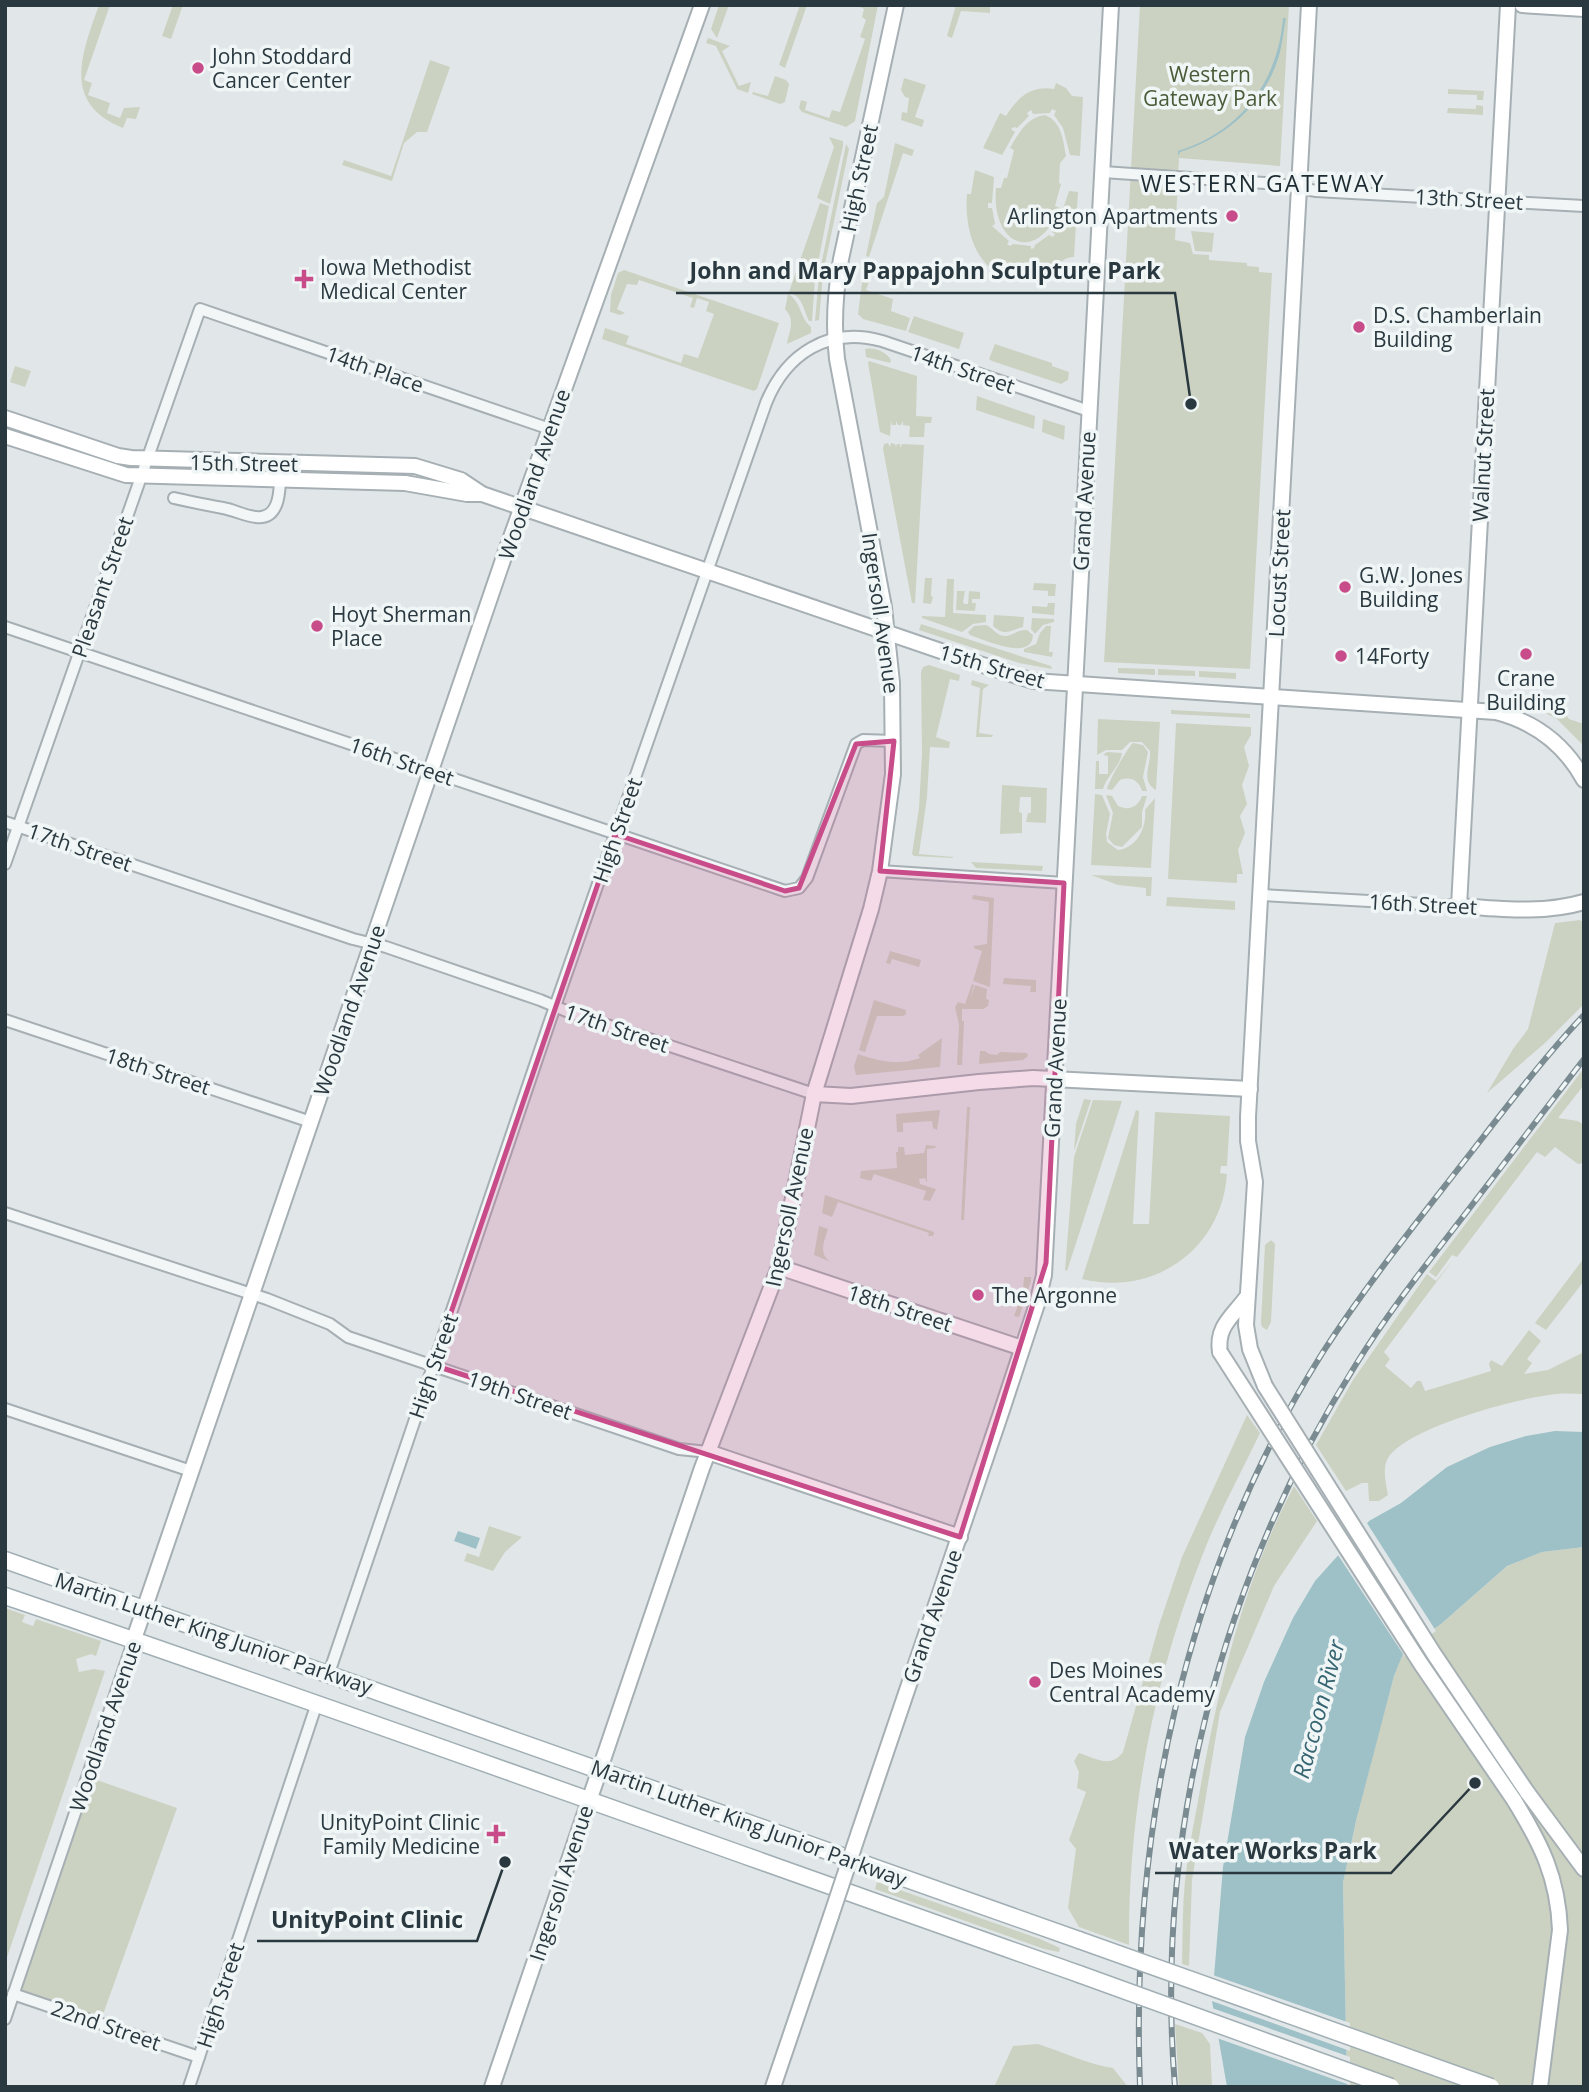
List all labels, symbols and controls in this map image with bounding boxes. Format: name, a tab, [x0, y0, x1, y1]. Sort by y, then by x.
place label: John Stoddard Cancer Center	[210, 42, 352, 94]
marker: John Stoddard Cancer Center	[190, 60, 206, 76]
park label: Western Gateway Park	[1143, 60, 1277, 112]
street label: High Street	[834, 122, 884, 234]
district label: WESTERN GATEWAY	[1141, 167, 1385, 199]
street label: 13th Street	[1414, 182, 1524, 216]
place label: Arlington Apartments	[1007, 202, 1218, 230]
marker: Arlington Apartments	[1224, 208, 1240, 224]
callout: John and Mary Pappajohn Sculpture Park	[676, 249, 1175, 293]
place label: Iowa Methodist Medical Center	[320, 253, 471, 305]
text: John and Mary Pappajohn Sculpture Park	[688, 254, 1161, 286]
marker: Iowa Methodist Medical Center	[294, 269, 314, 289]
place label: D.S. Chamberlain Building	[1373, 301, 1542, 353]
marker: D.S. Chamberlain Building	[1351, 319, 1367, 335]
street label: 14th Street	[907, 338, 1019, 400]
street label: 14th Place	[323, 339, 427, 399]
street label: Woodland Avenue	[492, 385, 576, 563]
street label: Walnut Street	[1466, 387, 1500, 523]
street label: Grand Avenue	[1066, 430, 1102, 572]
street label: 15th Street	[190, 448, 298, 478]
street label: Locust Street	[1262, 508, 1296, 638]
street label: Pleasant Street	[65, 513, 139, 661]
street label: Ingersoll Avenue	[856, 531, 906, 695]
place label: G.W. Jones Building	[1359, 561, 1463, 613]
marker: G.W. Jones Building	[1337, 579, 1353, 595]
place label: Hoyt Sherman Place	[331, 600, 471, 652]
marker: Hoyt Sherman Place	[309, 618, 325, 634]
street label: 15th Street	[936, 638, 1048, 694]
place label: 14Forty	[1355, 642, 1430, 670]
marker: Crane Building	[1518, 646, 1534, 662]
marker: 14Forty	[1333, 648, 1349, 664]
place label: Crane Building	[1486, 664, 1566, 716]
street label: 16th Street	[346, 730, 458, 792]
street label: High Street	[586, 774, 648, 886]
street label: 17th Street	[24, 816, 136, 878]
street label: 16th Street	[1368, 887, 1478, 921]
street label: Woodland Avenue	[307, 921, 391, 1099]
street label: 17th Street	[561, 997, 673, 1059]
street label: Grand Avenue	[1037, 997, 1073, 1139]
street label: 18th Street	[102, 1041, 214, 1101]
street label: Ingersoll Avenue	[758, 1125, 820, 1289]
street label: 18th Street	[844, 1278, 956, 1338]
place label: The Argonne	[992, 1281, 1117, 1309]
marker: The Argonne	[970, 1287, 986, 1303]
street label: High Street	[402, 1310, 464, 1422]
street label: 19th Street	[464, 1364, 576, 1426]
street label: Grand Avenue	[896, 1545, 968, 1687]
street label: Martin Luther King Junior Parkway	[52, 1565, 377, 1701]
water label: Raccoon River	[1284, 1635, 1352, 1782]
street label: Woodland Avenue	[63, 1637, 147, 1815]
place label: Des Moines Central Academy	[1049, 1656, 1215, 1708]
marker: Des Moines Central Academy	[1027, 1674, 1043, 1690]
street label: Martin Luther King Junior Parkway	[587, 1753, 911, 1893]
street label: Ingersoll Avenue	[523, 1801, 599, 1965]
place label: UnityPoint Clinic Family Medicine	[320, 1808, 480, 1860]
marker: UnityPoint Clinic Family Medicine	[486, 1824, 506, 1844]
callout: Water Works Park	[1155, 1829, 1391, 1873]
text: Water Works Park	[1169, 1834, 1378, 1866]
callout: UnityPoint Clinic	[257, 1897, 477, 1941]
text: UnityPoint Clinic	[271, 1903, 463, 1935]
street label: High Street	[190, 1939, 250, 2051]
street label: 22nd Street	[48, 1993, 164, 2057]

